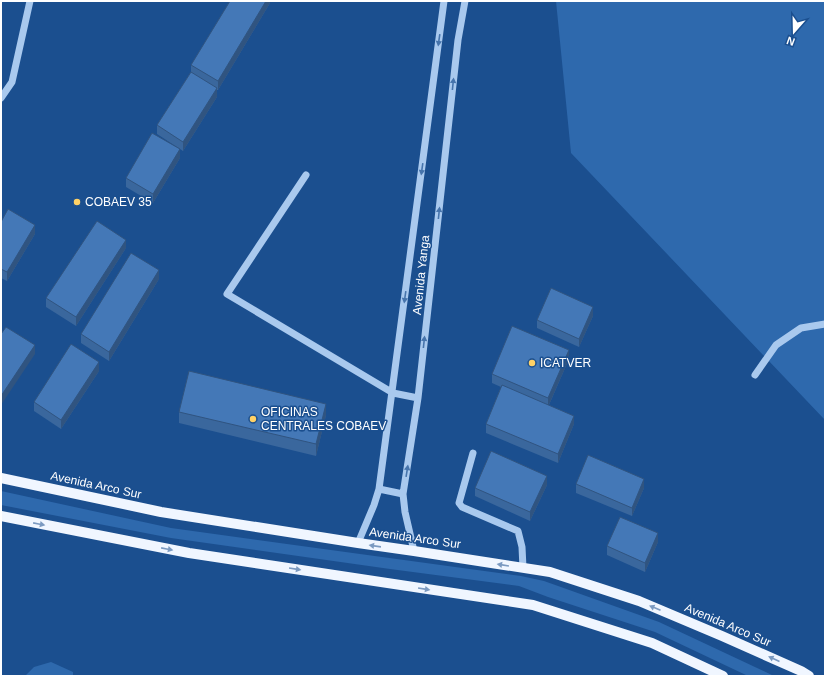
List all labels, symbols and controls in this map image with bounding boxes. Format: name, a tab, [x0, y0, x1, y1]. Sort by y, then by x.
north arrow	[774, 12, 814, 52]
one-way arrow	[436, 34, 442, 46]
text: N	[785, 34, 796, 48]
one-way arrow	[450, 78, 456, 90]
one-way arrow	[419, 162, 425, 175]
place label: COBAEV 35	[85, 195, 152, 209]
marker: COBAEV 35	[72, 197, 82, 207]
one-way arrow	[435, 207, 442, 219]
street label: Avenida Yanga	[410, 234, 432, 316]
one-way arrow	[402, 291, 408, 304]
one-way arrow	[421, 336, 427, 348]
place label: ICATVER	[540, 356, 591, 370]
marker: ICATVER	[527, 358, 537, 368]
place label: OFICINAS CENTRALES COBAEV	[261, 405, 386, 433]
marker: OFICINAS CENTRALES COBAEV	[248, 414, 258, 424]
one-way arrow	[404, 465, 410, 477]
street label: Avenida Arco Sur	[49, 469, 143, 501]
one-way arrow	[33, 521, 45, 527]
street label: Avenida Arco Sur	[368, 525, 462, 551]
one-way arrow	[369, 542, 381, 549]
one-way arrow	[161, 546, 173, 552]
one-way arrow	[497, 562, 509, 568]
one-way arrow	[289, 566, 301, 572]
one-way arrow	[418, 586, 430, 592]
street label: Avenida Arco Sur	[683, 600, 773, 650]
one-way arrow	[649, 605, 660, 611]
one-way arrow	[769, 656, 780, 662]

